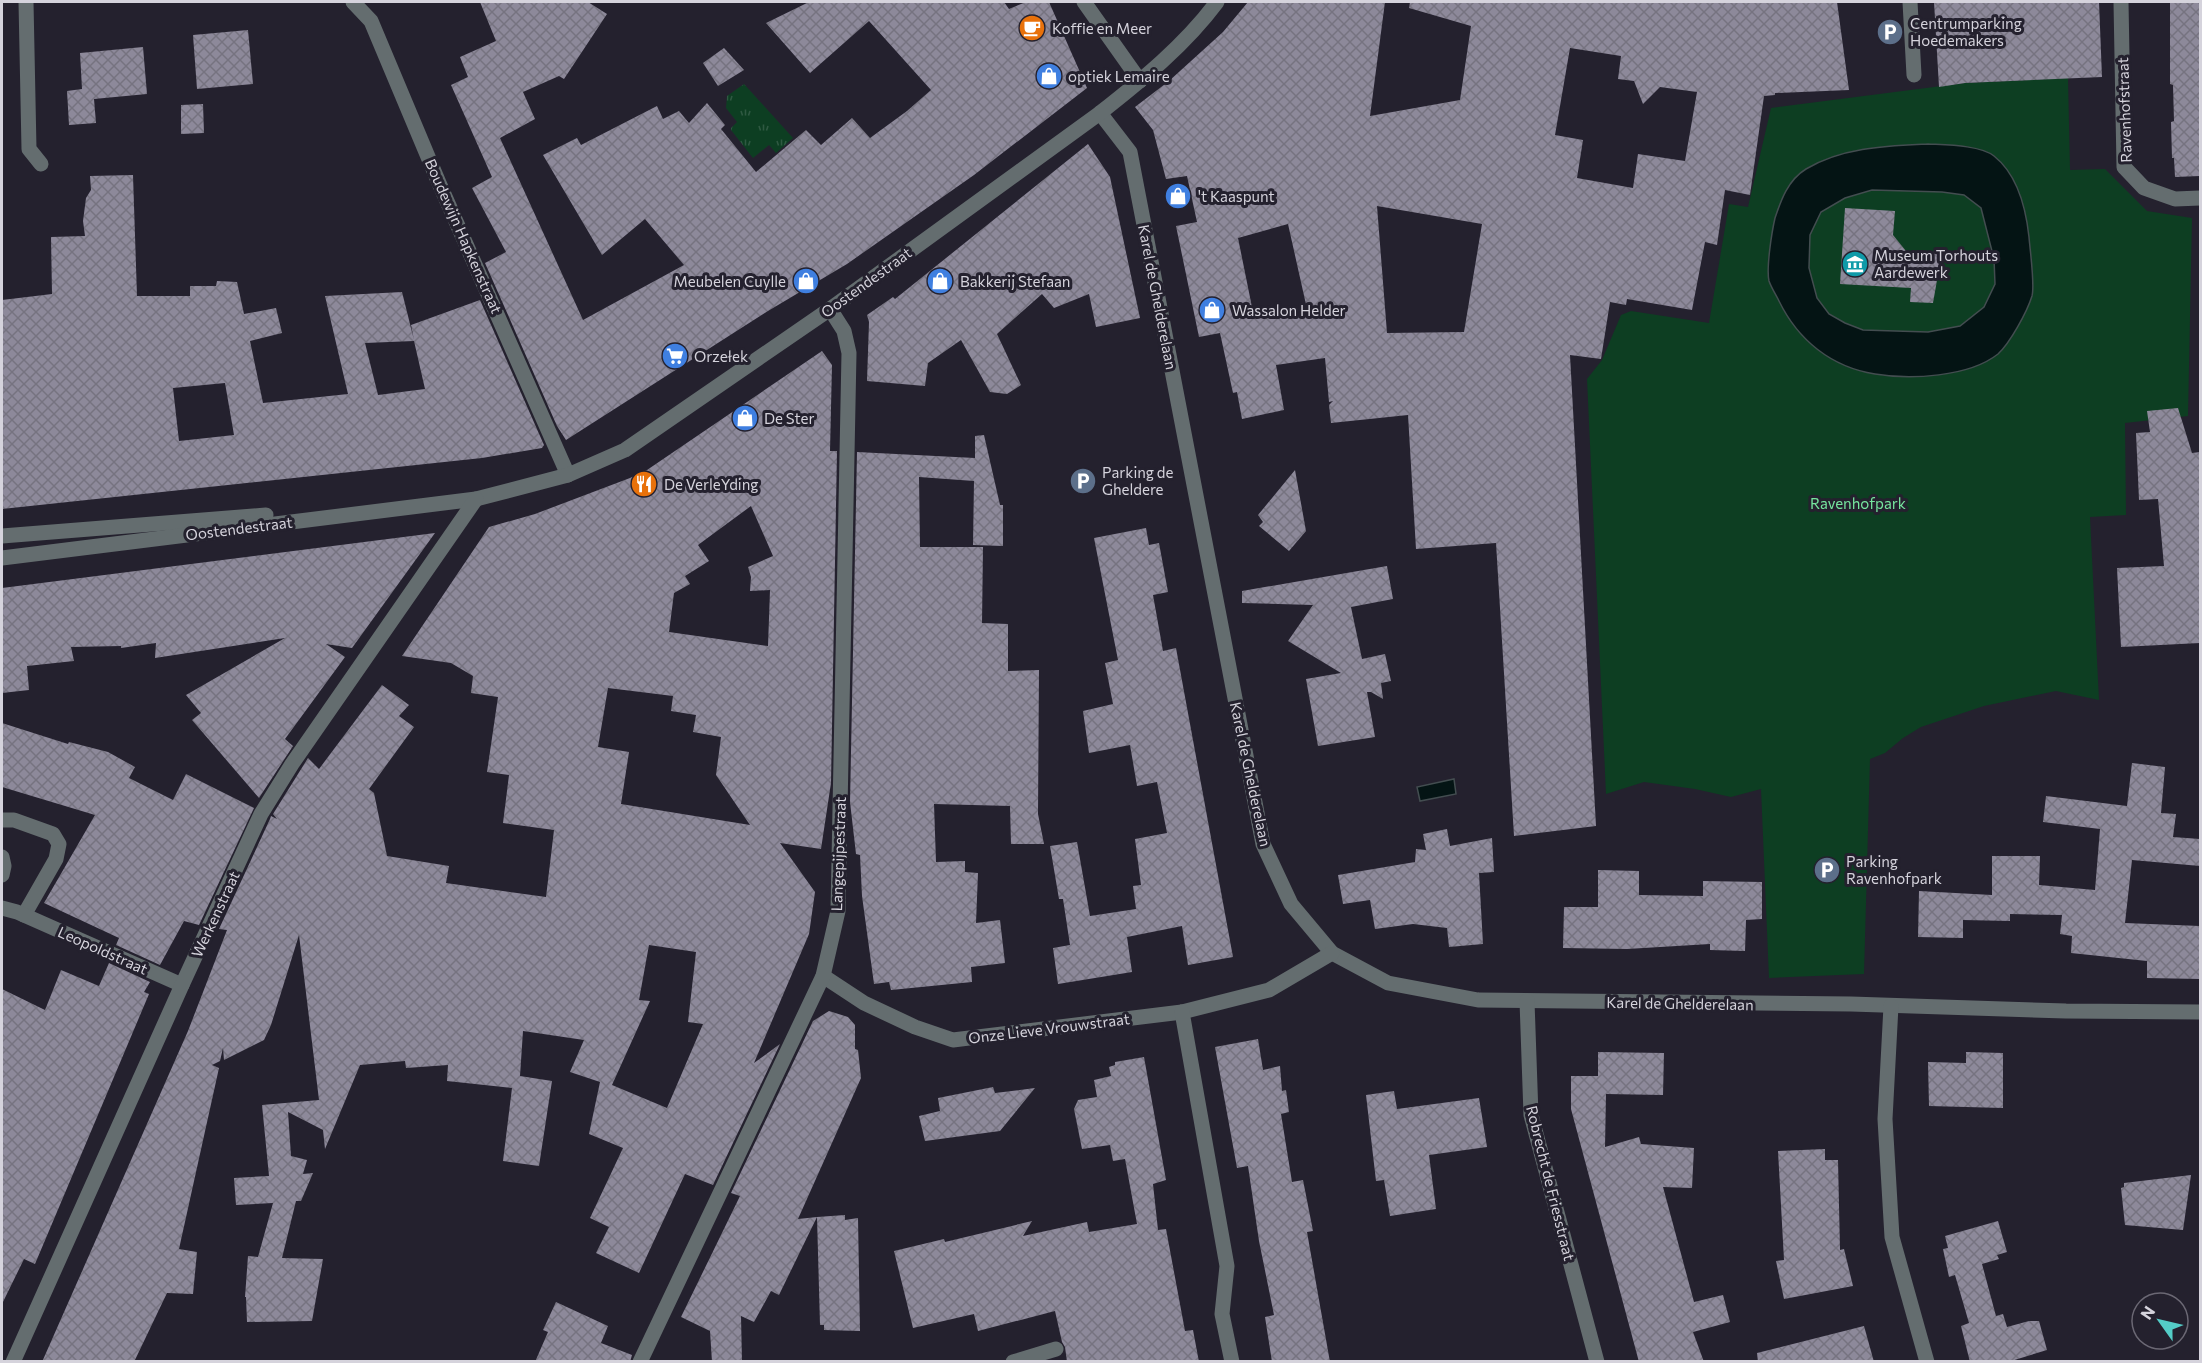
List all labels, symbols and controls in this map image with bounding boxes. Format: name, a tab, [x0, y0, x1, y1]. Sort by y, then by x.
cafe icon: Koffie en Meer	[1017, 13, 1047, 43]
place label: Centrumparking Hoedemakers	[1910, 14, 2022, 49]
parking icon: Centrumparking Hoedemakers	[1875, 17, 1905, 47]
place label: Koffie en Meer	[1052, 19, 1152, 37]
street label: Ravenhofstraat	[2113, 57, 2135, 163]
shop icon: optiek Lemaire	[1034, 61, 1064, 91]
place label: optiek Lemaire	[1068, 67, 1170, 85]
street label: Boudewijn Hapkenstraat	[422, 156, 506, 316]
shop icon: 't Kaaspunt	[1163, 181, 1193, 211]
place label: 't Kaaspunt	[1198, 187, 1275, 205]
street label: Karel de Ghelderelaan	[1135, 223, 1181, 371]
street label: Oostendestraat	[817, 243, 915, 321]
place label: Museum Torhouts Aardewerk	[1874, 246, 1998, 281]
museum icon: Museum Torhouts Aardewerk	[1840, 249, 1870, 279]
shop icon: Meubelen Cuylle	[791, 266, 821, 296]
shop icon: Bakkerij Stefaan	[925, 266, 955, 296]
place label: Meubelen Cuylle	[673, 272, 786, 290]
place label: Bakkerij Stefaan	[960, 272, 1070, 290]
shop icon: Wassalon Helder	[1197, 295, 1227, 325]
place label: Wassalon Helder	[1232, 301, 1346, 319]
supermarket icon: Orzełek	[660, 341, 690, 371]
place label: Orzełek	[694, 347, 748, 365]
shop icon: De Ster	[730, 403, 760, 433]
place label: De Ster	[764, 409, 814, 427]
place label: Parking de Gheldere	[1102, 463, 1173, 498]
parking icon: Parking de Gheldere	[1068, 466, 1098, 496]
restaurant icon: De VerleYding	[629, 469, 659, 499]
place label: De VerleYding	[664, 475, 758, 493]
park label: Ravenhofpark	[1810, 494, 1906, 512]
street label: Oostendestraat	[185, 513, 293, 543]
street label: Karel de Ghelderelaan	[1227, 700, 1275, 848]
street label: Langepijpestraat	[827, 796, 849, 912]
place label: Parking Ravenhofpark	[1846, 852, 1942, 887]
parking icon: Parking Ravenhofpark	[1812, 855, 1842, 885]
street label: Werkenstraat	[187, 868, 243, 960]
street label: Leopoldstraat	[55, 922, 151, 978]
street label: Karel de Ghelderelaan	[1606, 993, 1754, 1013]
street label: Onze Lieve Vrouwstraat	[967, 1009, 1131, 1047]
street label: Robrecht de Friesstraat	[1523, 1104, 1579, 1262]
north arrow	[2130, 1291, 2190, 1351]
text: N	[2136, 1302, 2158, 1323]

